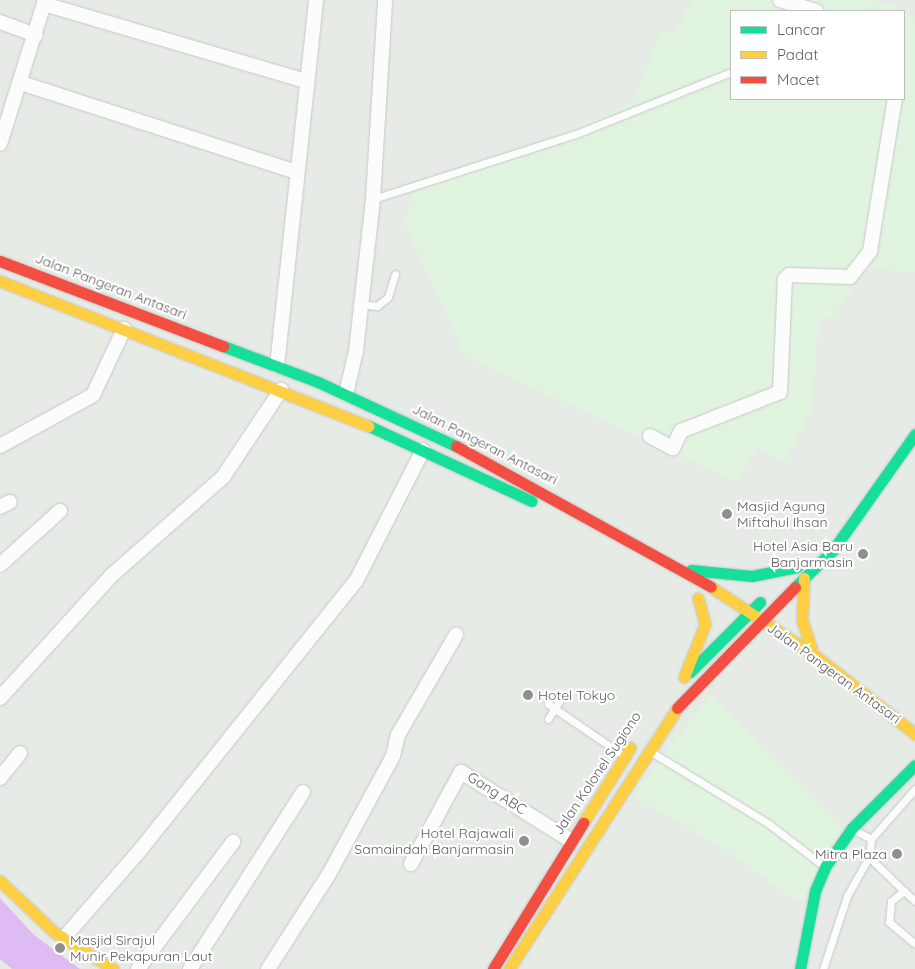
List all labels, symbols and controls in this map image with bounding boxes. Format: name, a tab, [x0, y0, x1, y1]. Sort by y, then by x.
legend	[730, 10, 905, 100]
text: Lancar	[777, 20, 825, 39]
text: Padat	[777, 45, 818, 64]
text: Macet	[777, 70, 820, 89]
street label: Jalan Pangeran Antasari	[33, 249, 189, 323]
street label: Jalan Pangeran Antasari	[410, 400, 560, 488]
place label: Masjid Agung Miftahul Ihsan	[737, 498, 828, 530]
marker: Masjid Agung Miftahul Ihsan	[721, 508, 733, 520]
place label: Hotel Asia Baru Banjarmasin	[753, 538, 853, 570]
marker: Hotel Asia Baru Banjarmasin	[857, 548, 869, 560]
street label: Jalan Pangeran Antasari	[764, 619, 904, 727]
place label: Hotel Tokyo	[538, 687, 615, 703]
marker: Hotel Tokyo	[522, 689, 534, 701]
street label: Jalan Kolonel Sugiono	[550, 708, 644, 838]
street label: Gang ABC	[464, 768, 530, 818]
place label: Hotel Rajawali Samaindah Banjarmasin	[354, 825, 514, 858]
marker: Hotel Rajawali Samaindah Banjarmasin	[518, 835, 530, 847]
place label: Mitra Plaza	[815, 846, 887, 862]
marker: Mitra Plaza	[891, 848, 903, 860]
place label: Masjid Sirajul Munir Pekapuran Laut	[70, 932, 212, 964]
marker: Masjid Sirajul Munir Pekapuran Laut	[54, 942, 66, 954]

